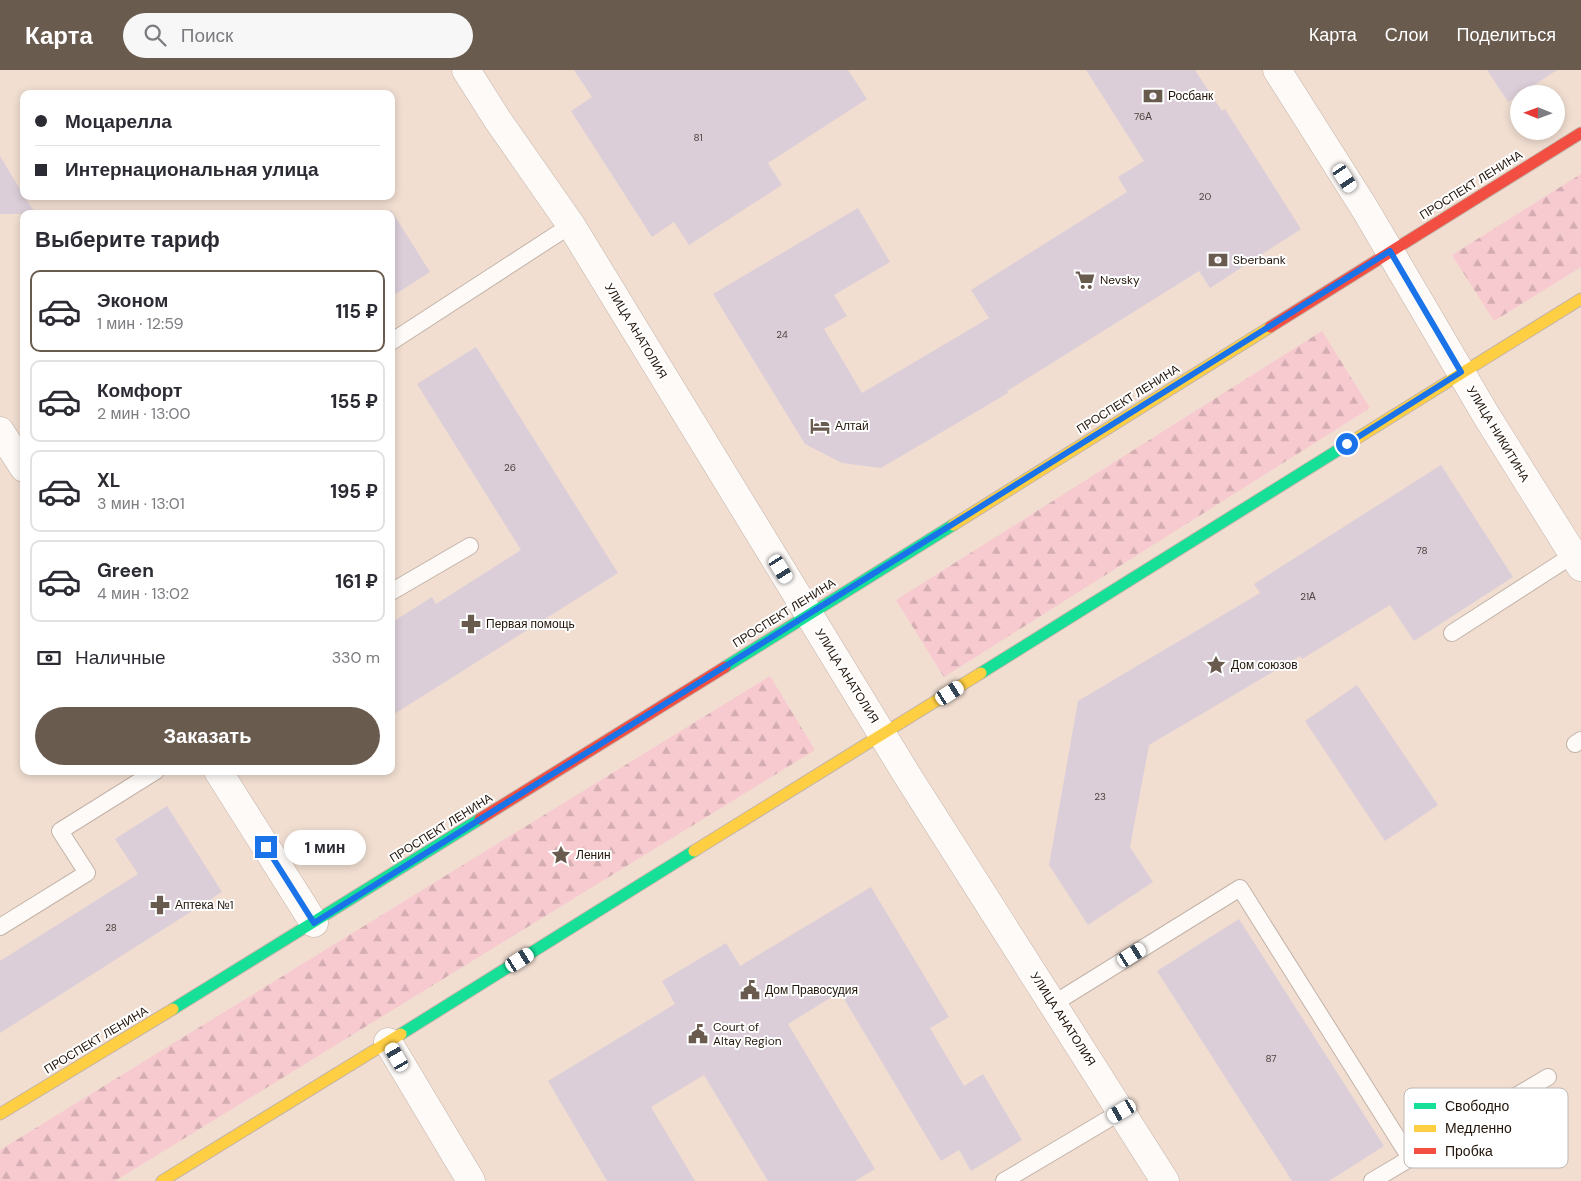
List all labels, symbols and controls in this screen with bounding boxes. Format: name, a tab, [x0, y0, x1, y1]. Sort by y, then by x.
search box	[123, 13, 473, 58]
text: Карта	[25, 20, 93, 51]
icon: search	[141, 21, 169, 49]
text: Поиск	[181, 23, 233, 48]
text: Карта	[1309, 23, 1357, 47]
text: Слои	[1385, 23, 1429, 47]
text: Поделиться	[1457, 23, 1556, 47]
bank icon: Росбанк	[1142, 85, 1164, 107]
north arrow	[1510, 85, 1565, 140]
map controls	[1510, 85, 1565, 140]
place label: Росбанк	[1168, 88, 1214, 104]
text: Моцарелла	[65, 109, 172, 134]
house number: 76А	[1134, 110, 1152, 123]
house number: 81	[694, 131, 703, 144]
street label: ПРОСПЕКТ ЛЕНИНА	[1417, 147, 1525, 223]
text: Интернациональная улица	[65, 157, 319, 182]
car	[1330, 161, 1359, 195]
house number: 20	[1199, 190, 1211, 203]
text: Выберите тариф	[35, 225, 220, 254]
bank icon: Sberbank	[1207, 249, 1229, 271]
place label: Sberbank	[1233, 252, 1286, 268]
supermarket icon: Nevsky	[1074, 269, 1096, 291]
place label: Nevsky	[1100, 272, 1140, 288]
street label: УЛИЦА АНАТОЛИЯ	[601, 280, 671, 382]
text: Эконом	[97, 288, 168, 313]
icon: car	[37, 289, 82, 334]
text: 115 ₽	[335, 299, 378, 324]
text: 1 мин · 12:59	[97, 313, 184, 334]
house number: 24	[776, 328, 788, 341]
street label: ПРОСПЕКТ ЛЕНИНА	[1074, 361, 1182, 437]
text: Комфорт	[97, 378, 182, 403]
icon: car	[37, 379, 82, 424]
street label: УЛИЦА НИКИТИНА	[1463, 383, 1533, 485]
text: 155 ₽	[331, 389, 378, 414]
text: 2 мин · 13:00	[97, 403, 191, 424]
hotel icon: Алтай	[809, 415, 831, 437]
place label: Алтай	[835, 418, 869, 434]
route start	[1336, 433, 1358, 455]
house number: 26	[504, 461, 516, 474]
text: XL	[97, 468, 120, 493]
icon: car	[37, 469, 82, 514]
text: 195 ₽	[330, 479, 378, 504]
text: 3 мин · 13:01	[97, 493, 185, 514]
house number: 78	[1416, 544, 1428, 557]
car	[766, 552, 795, 586]
text: Green	[97, 558, 154, 583]
icon: car	[37, 559, 82, 604]
text: 161 ₽	[335, 569, 378, 594]
street label: ПРОСПЕКТ ЛЕНИНА	[730, 575, 838, 651]
text: 4 мин · 13:02	[97, 583, 189, 604]
house number: 21А	[1300, 590, 1316, 603]
pharmacy icon: Первая помощь	[460, 613, 482, 635]
place label: Первая помощь	[486, 616, 575, 632]
street label: УЛИЦА АНАТОЛИЯ	[811, 626, 883, 726]
icon: cash	[35, 644, 63, 672]
text: Наличные	[75, 645, 166, 670]
text: 330 m	[332, 647, 380, 668]
place icon: Дом союзов	[1205, 654, 1227, 676]
place label: Дом союзов	[1231, 657, 1298, 673]
car	[933, 679, 966, 707]
button: Заказать	[35, 707, 380, 765]
street label: ПРОСПЕКТ ЛЕНИНА	[387, 790, 495, 866]
house number: 23	[1094, 790, 1106, 803]
callout: 1 мин	[284, 830, 366, 864]
route end	[255, 836, 277, 858]
text: 1 мин	[305, 837, 345, 858]
place icon: Ленин	[550, 844, 572, 866]
place label: Ленин	[576, 847, 611, 863]
pharmacy icon: Аптека №1	[149, 894, 171, 916]
place label: Аптека №1	[175, 897, 234, 913]
house number: 28	[105, 921, 117, 934]
car	[1115, 941, 1148, 969]
car	[503, 946, 536, 974]
street label: УЛИЦА АНАТОЛИЯ	[1027, 969, 1099, 1069]
public building icon: Дом Правосудия	[739, 979, 761, 1001]
place label: Дом Правосудия	[765, 982, 858, 998]
street label: ПРОСПЕКТ ЛЕНИНА	[41, 1003, 151, 1077]
place label: Court of Altay Region	[713, 1019, 782, 1049]
public building icon: Court of Altay Region	[687, 1023, 709, 1045]
car	[383, 1040, 410, 1074]
house number: 87	[1265, 1052, 1277, 1065]
legend	[1404, 1088, 1568, 1168]
car	[1105, 1097, 1138, 1125]
text: Свободно	[1445, 1097, 1510, 1115]
text: Медленно	[1445, 1119, 1512, 1137]
text: Пробка	[1445, 1142, 1493, 1160]

